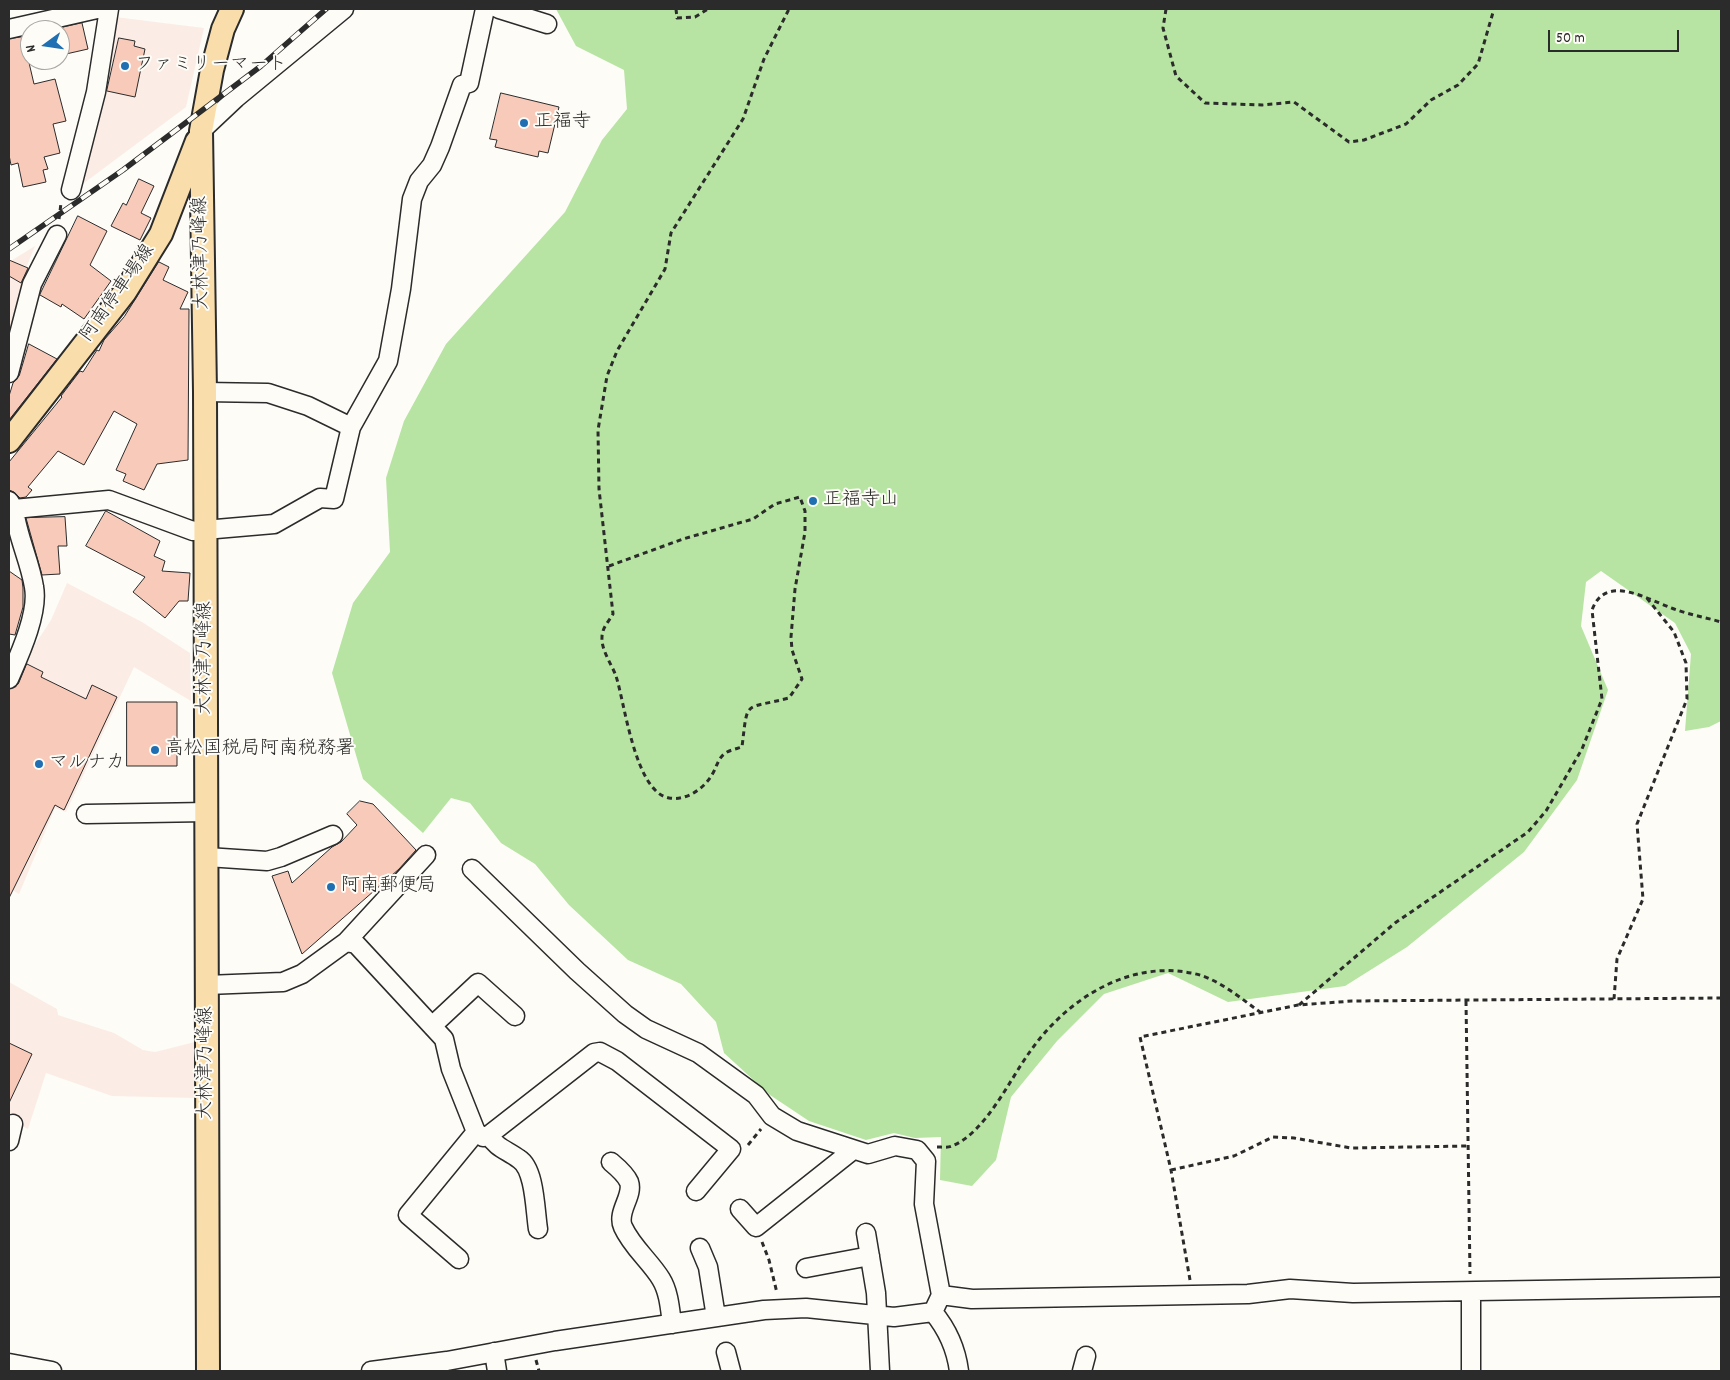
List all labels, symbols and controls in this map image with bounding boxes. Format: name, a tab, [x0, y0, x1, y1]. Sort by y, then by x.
north arrow	[20, 20, 70, 70]
scale bar	[1550, 20, 1681, 52]
text: 50 m	[1556, 28, 1585, 50]
text: N	[21, 43, 42, 54]
place label: ファミリーマート	[135, 55, 287, 77]
marker: ファミリーマート	[119, 60, 131, 72]
place label: 正福寺	[534, 112, 591, 134]
marker: 正福寺	[518, 117, 530, 129]
street label: 大林津乃峰線	[191, 196, 215, 310]
street label: 阿南停車場線	[77, 241, 161, 347]
place label: 正福寺山	[823, 490, 899, 512]
marker: 正福寺山	[807, 495, 819, 507]
street label: 大林津乃峰線	[195, 601, 217, 715]
place label: 高松国税局阿南税務署	[165, 739, 355, 761]
marker: 高松国税局阿南税務署	[149, 744, 161, 756]
place label: マルナカ	[49, 753, 125, 775]
marker: マルナカ	[33, 758, 45, 770]
place label: 阿南郵便局	[341, 876, 436, 898]
marker: 阿南郵便局	[325, 881, 337, 893]
street label: 大林津乃峰線	[196, 1006, 218, 1120]

